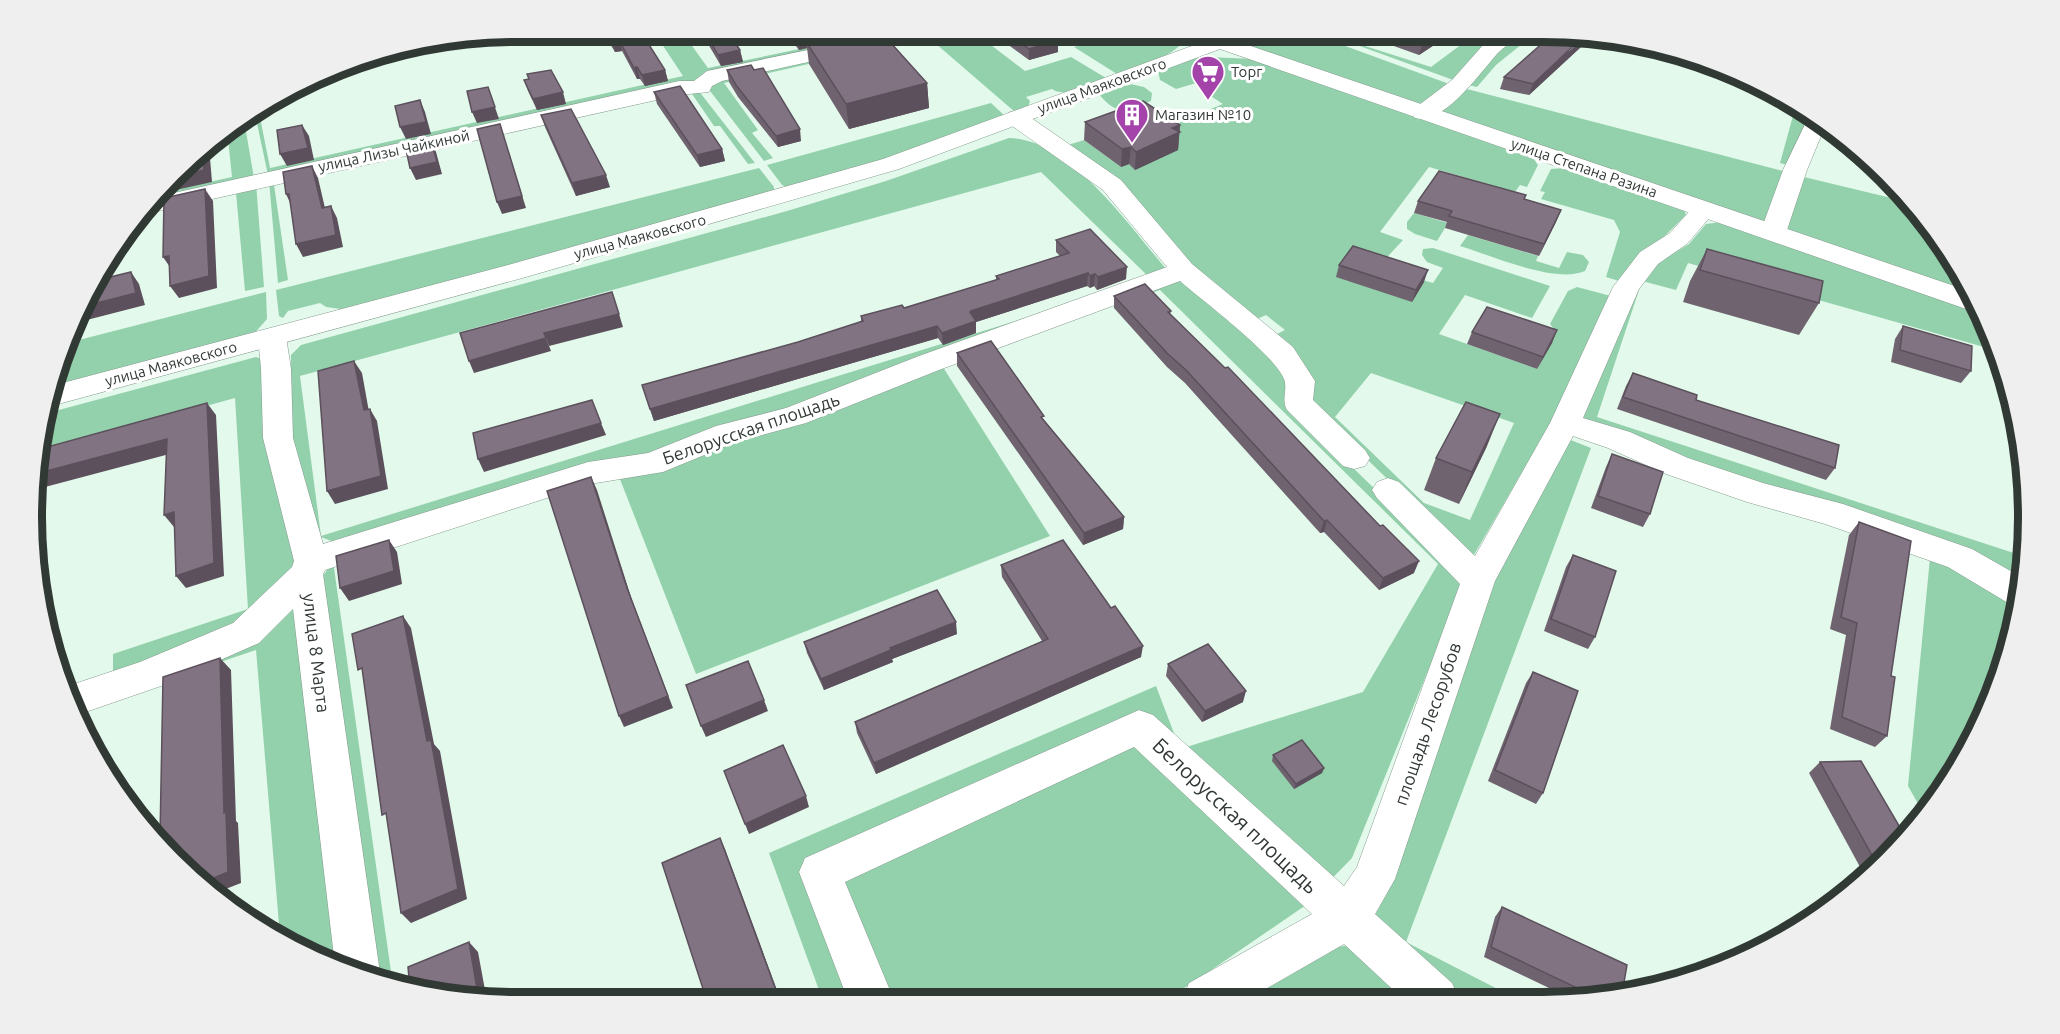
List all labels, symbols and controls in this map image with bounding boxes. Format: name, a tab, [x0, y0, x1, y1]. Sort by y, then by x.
street label: улица Маяковского	[1035, 54, 1169, 117]
supermarket icon: Торг	[1190, 54, 1226, 101]
place label: Торг	[1231, 63, 1262, 80]
building icon: Магазин №10	[1114, 97, 1150, 144]
place label: Магазин №10	[1155, 106, 1251, 123]
street label: улица Лизы Чайкиной	[317, 126, 471, 175]
street label: улица Степана Разина	[1509, 134, 1660, 201]
street label: улица Маяковского	[572, 211, 708, 262]
street label: улица Маяковского	[103, 338, 239, 389]
street label: Белорусская площадь	[660, 388, 842, 468]
street label: улица 8 Марта	[300, 592, 334, 714]
street label: площадь Лесорубов	[1390, 640, 1464, 808]
street label: Белорусская площадь	[1148, 733, 1323, 898]

